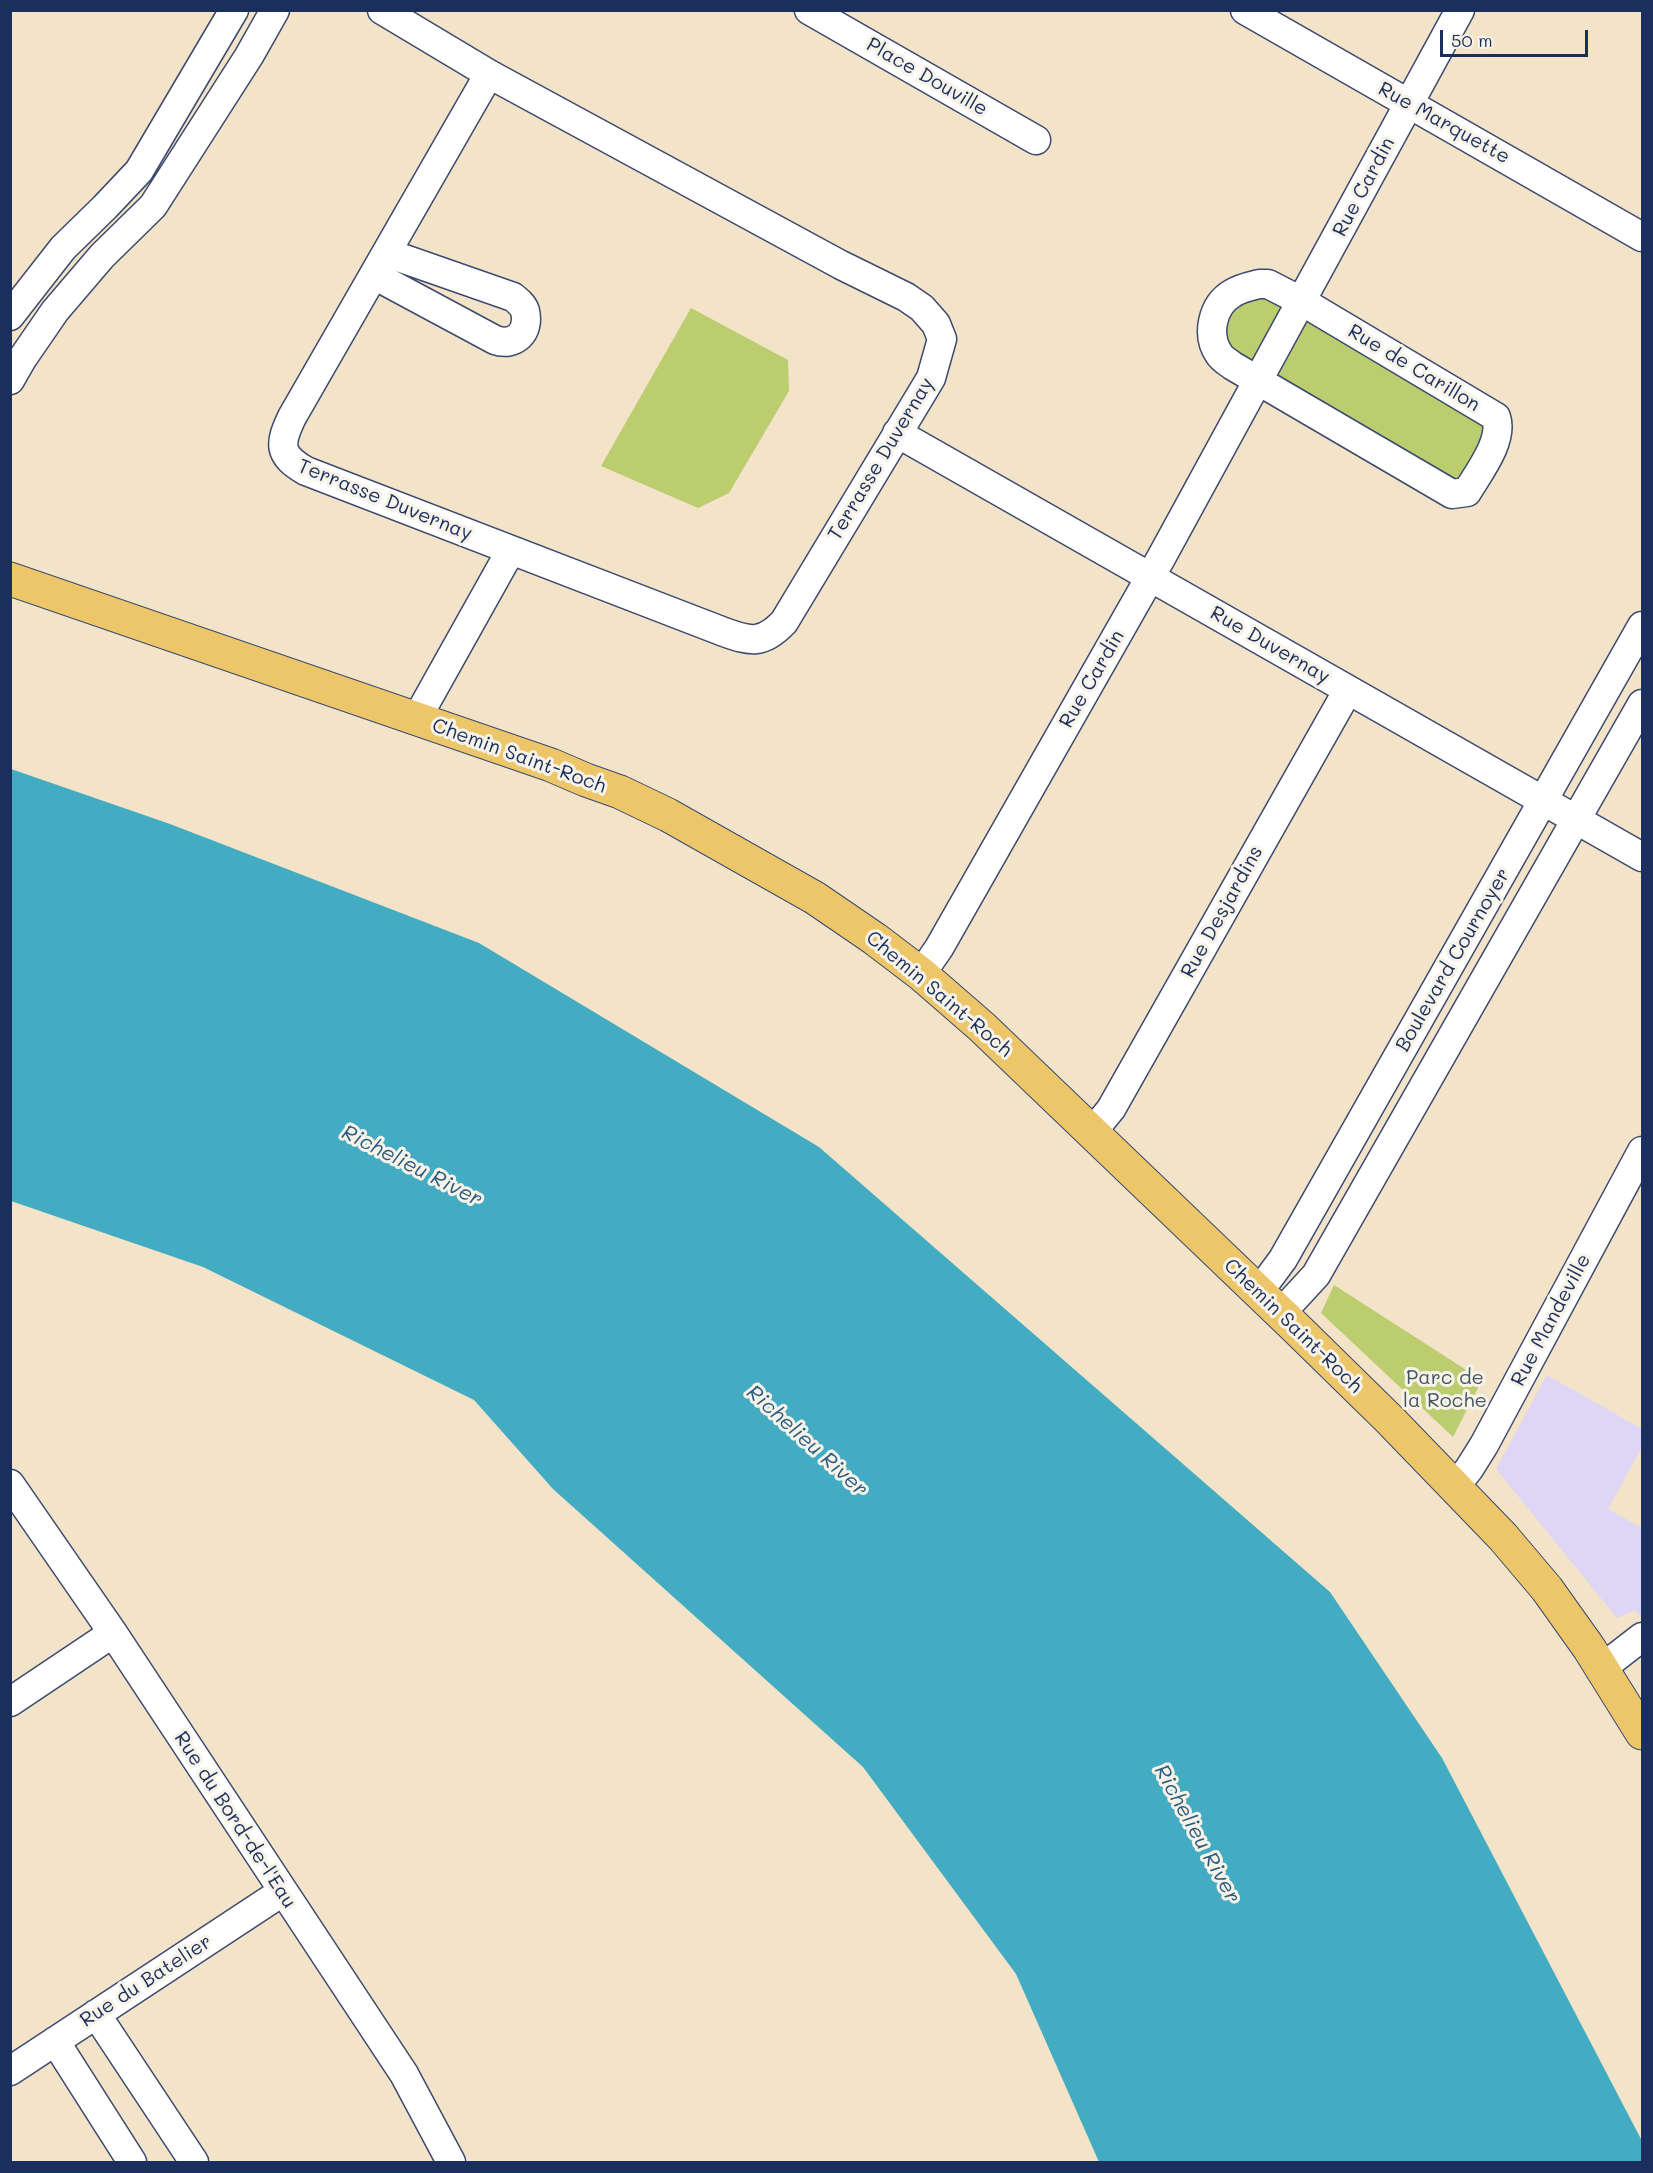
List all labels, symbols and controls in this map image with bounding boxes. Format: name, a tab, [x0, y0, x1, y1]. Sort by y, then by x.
scale bar	[1443, 18, 1592, 56]
text: 50 m	[1451, 28, 1493, 52]
street label: Place Douville	[862, 33, 992, 121]
street label: Rue Marquette	[1374, 77, 1514, 169]
street label: Rue Cardin	[1328, 133, 1400, 241]
street label: Rue de Carillon	[1344, 319, 1484, 417]
street label: Terrasse Duvernay	[823, 373, 939, 545]
street label: Terrasse Duvernay	[294, 454, 476, 546]
street label: Rue Duvernay	[1206, 601, 1334, 689]
street label: Rue Cardin	[1054, 626, 1130, 732]
street label: Chemin Saint-Roch	[429, 713, 609, 799]
street label: Rue Desjardins	[1176, 842, 1268, 982]
street label: Boulevard Cournoyer	[1391, 864, 1515, 1056]
street label: Chemin Saint-Roch	[861, 926, 1017, 1062]
water label: Richelieu River	[337, 1120, 487, 1212]
street label: Rue Mandeville	[1506, 1250, 1596, 1390]
street label: Chemin Saint-Roch	[1219, 1254, 1367, 1398]
park label: Parc de la Roche	[1403, 1366, 1487, 1413]
water label: Richelieu River	[741, 1380, 873, 1502]
street label: Rue du Bord-de-l'Eau	[169, 1727, 301, 1913]
water label: Richelieu River	[1149, 1760, 1245, 1908]
street label: Rue du Batelier	[76, 1929, 216, 2033]

